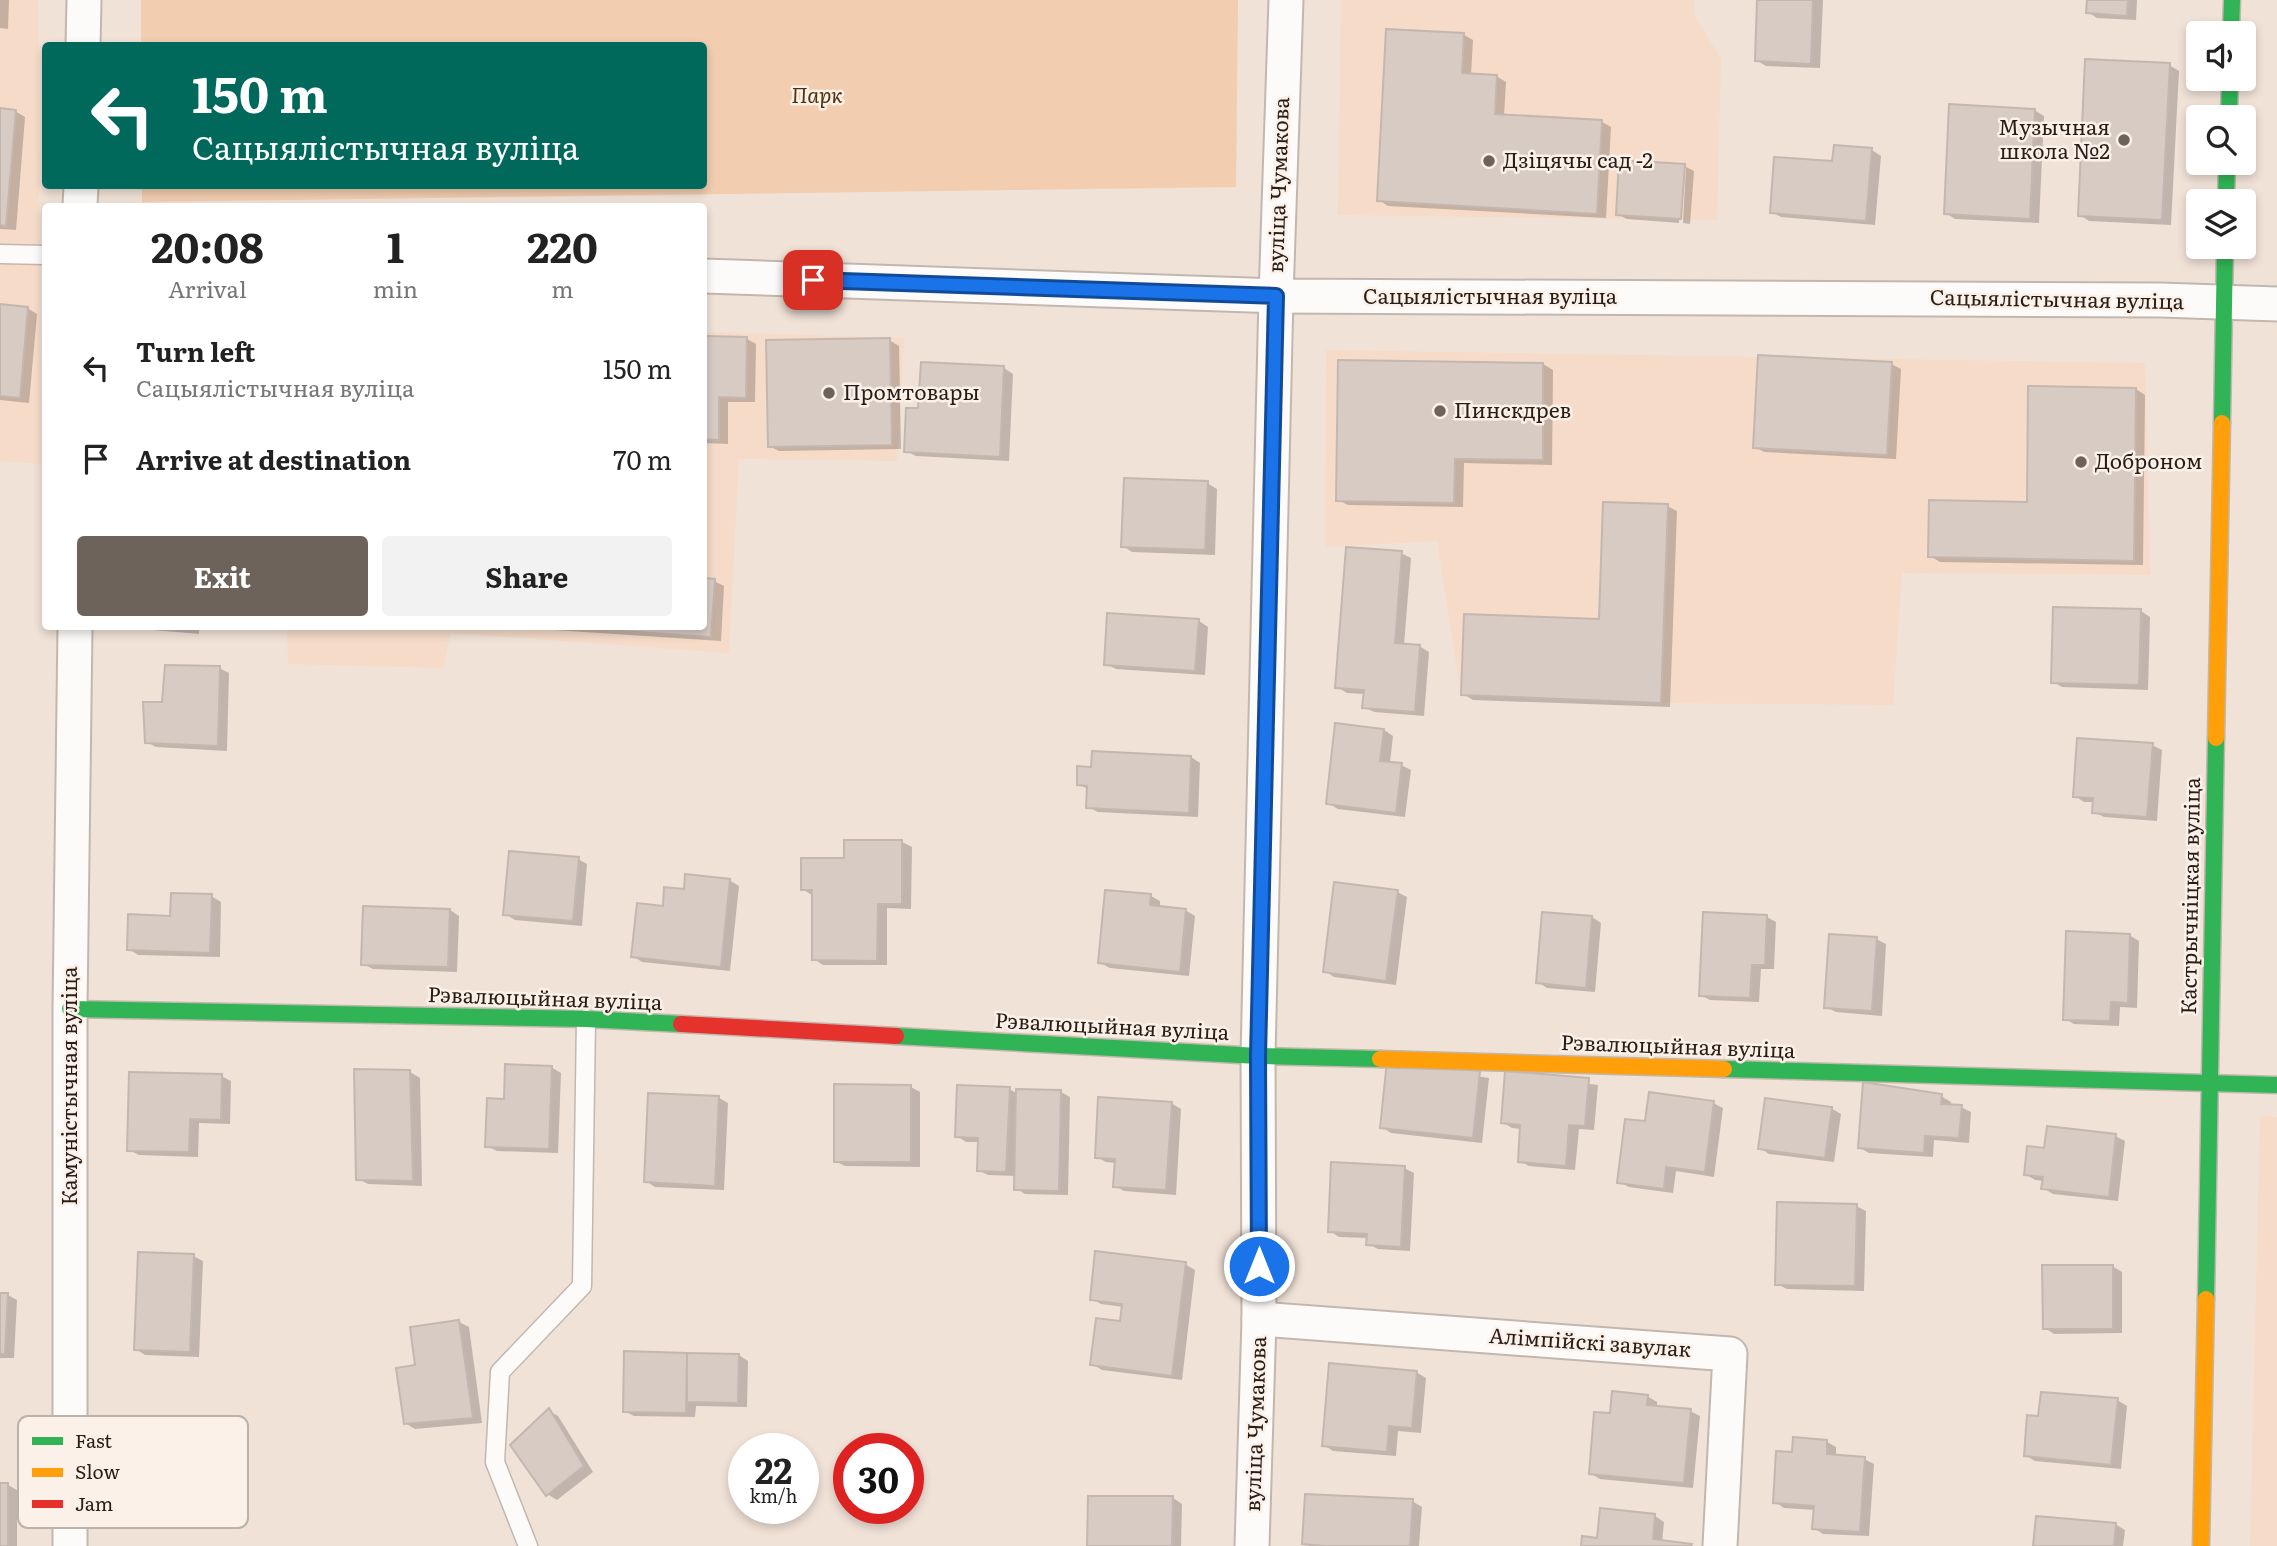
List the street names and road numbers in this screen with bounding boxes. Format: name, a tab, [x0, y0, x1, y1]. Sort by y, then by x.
street label: вуліца Чумакова	[1258, 96, 1295, 273]
street label: Сацыялістычная вуліца	[1363, 279, 1618, 310]
street label: Сацыялістычная вуліца	[1930, 280, 2185, 315]
street label: Кастрычніцкая вуліца	[2171, 776, 2206, 1015]
street label: Камуністычная вуліца	[52, 966, 83, 1206]
street label: Рэвалюцыйная вуліца	[427, 977, 664, 1016]
street label: Рэвалюцыйная вуліца	[994, 1003, 1231, 1046]
street label: Рэвалюцыйная вуліца	[1560, 1025, 1797, 1064]
street label: Алімпійскі завулак	[1488, 1318, 1693, 1363]
street label: вуліца Чумакова	[1235, 1335, 1272, 1512]

